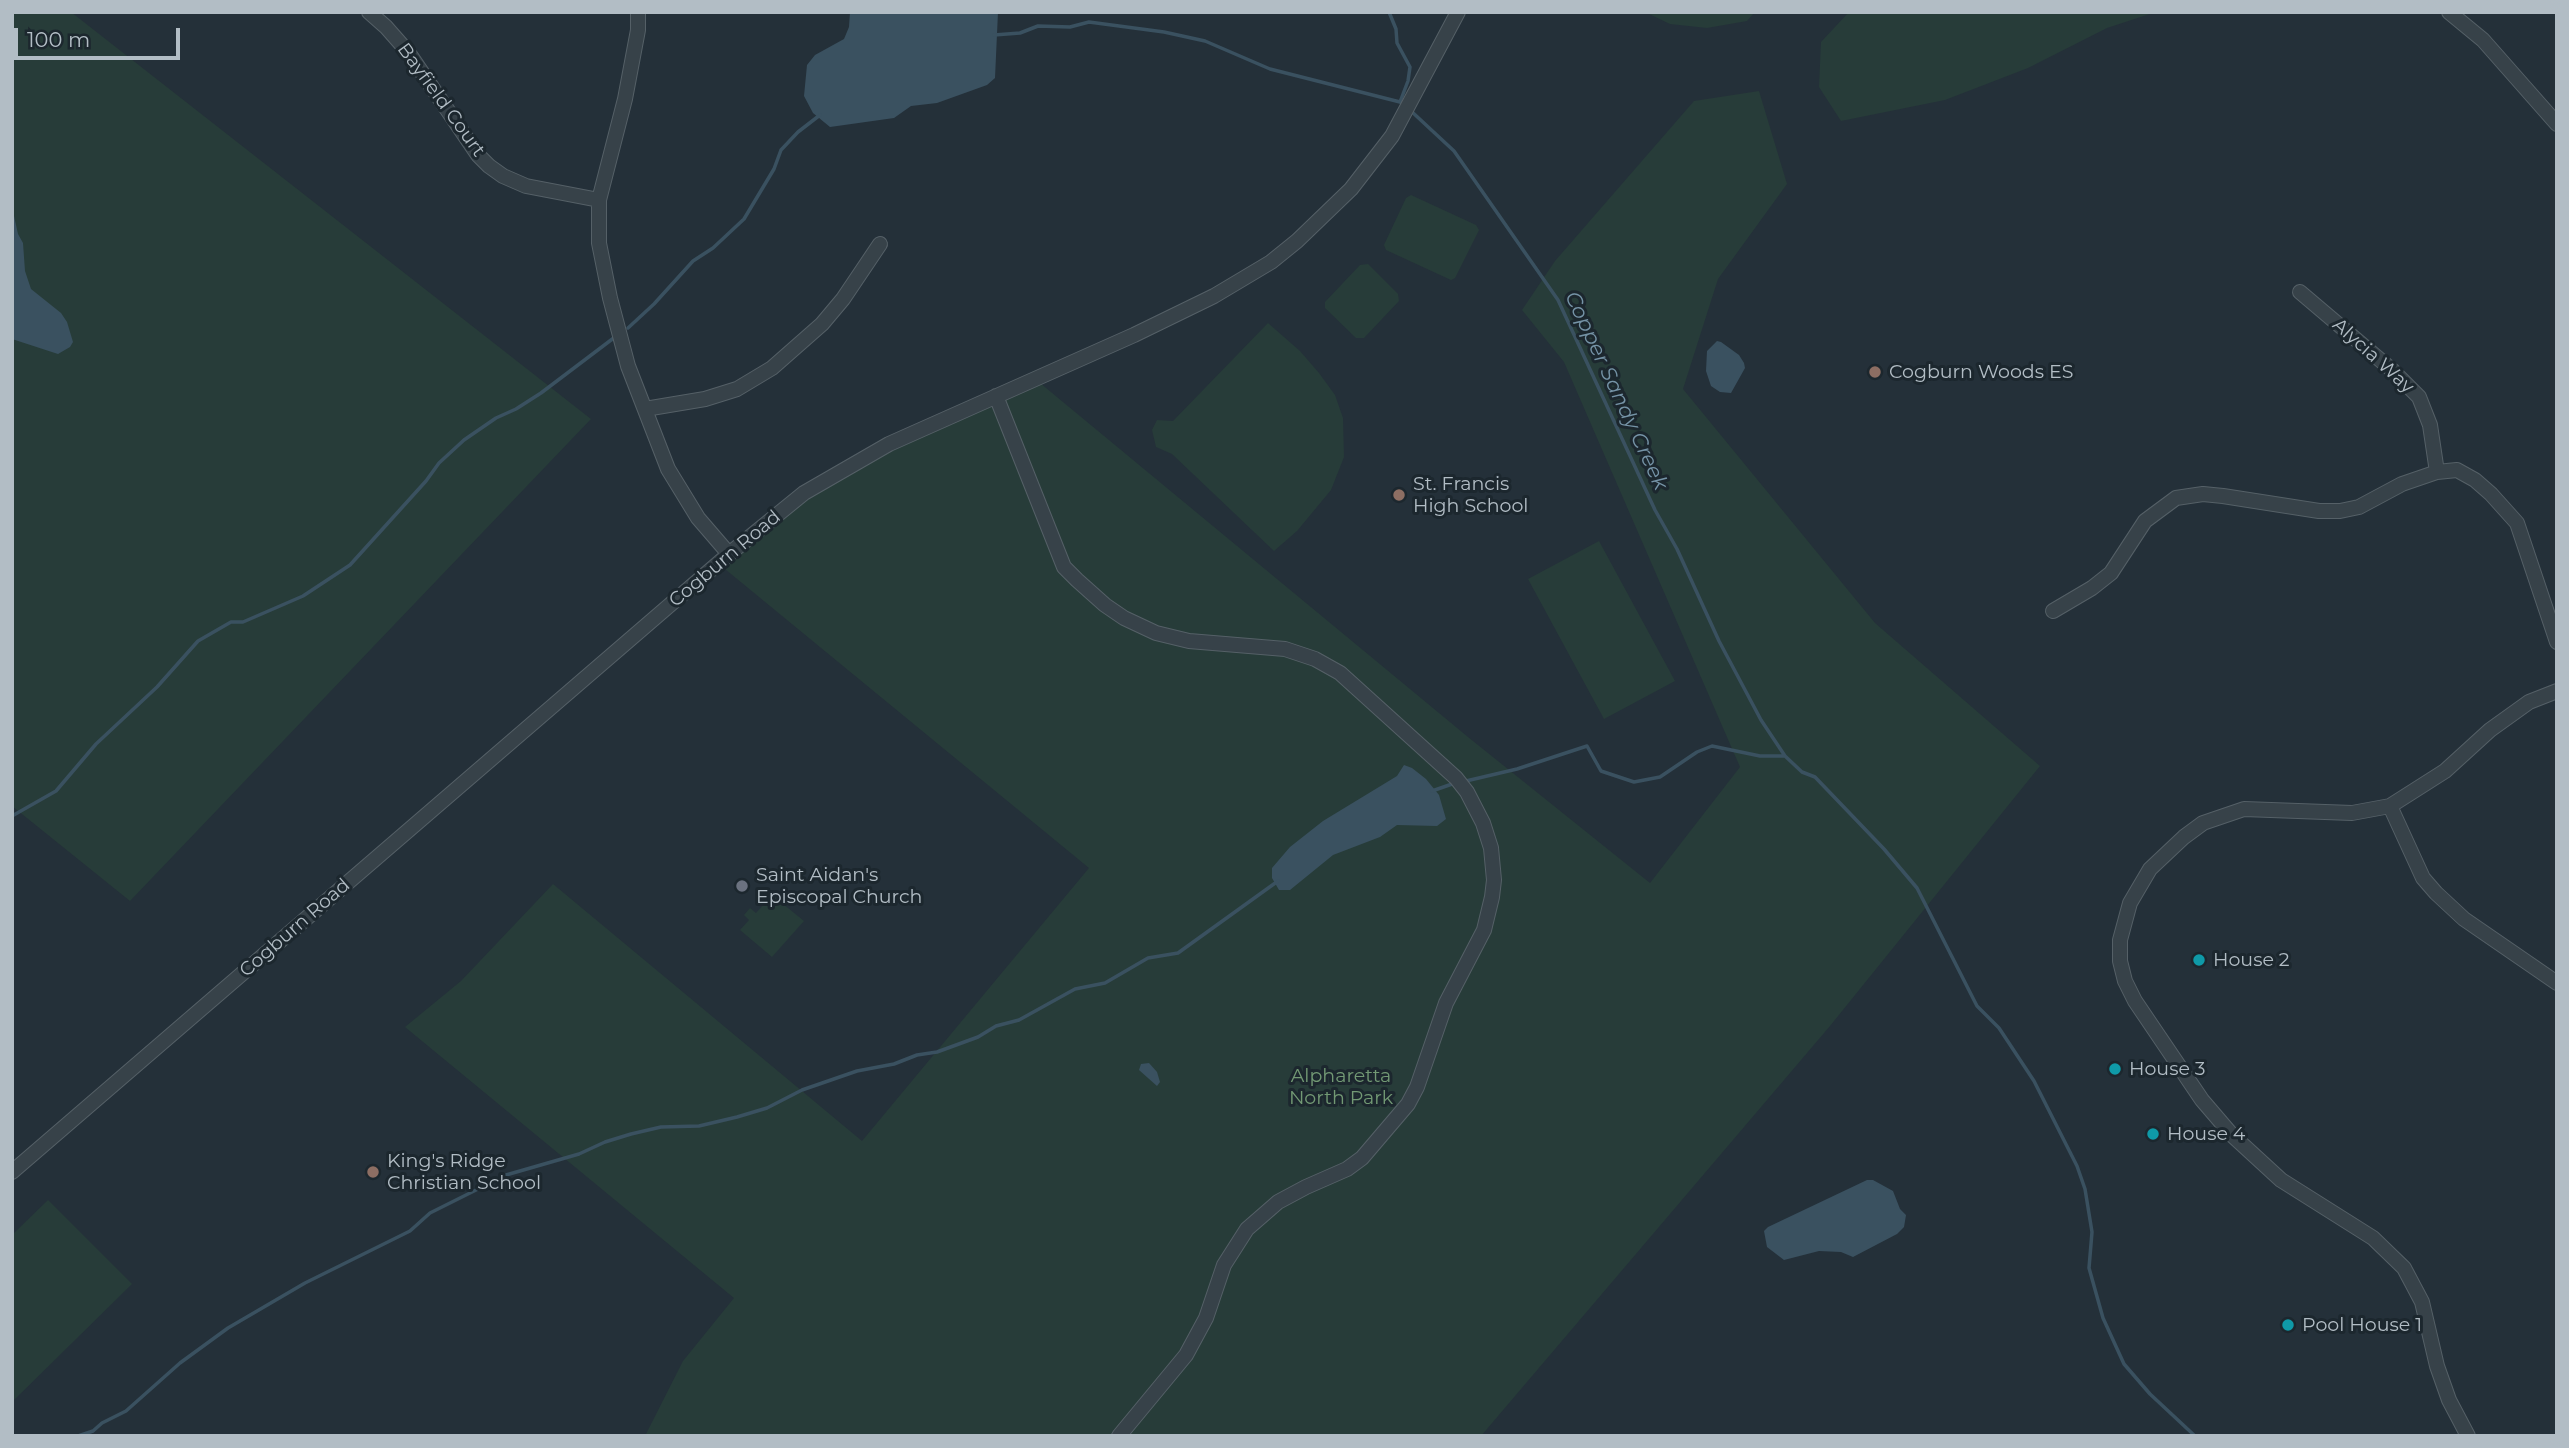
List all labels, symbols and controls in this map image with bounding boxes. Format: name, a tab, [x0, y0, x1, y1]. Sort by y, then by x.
scale bar	[18, 14, 184, 58]
text: 100 m	[27, 27, 90, 52]
street label: Bayfield Court	[392, 39, 490, 161]
water label: Copper Sandy Creek	[1559, 288, 1673, 494]
street label: Alycia Way	[2328, 313, 2418, 399]
place label: Cogburn Woods ES	[1889, 361, 2073, 383]
marker: Cogburn Woods ES	[1867, 364, 1883, 380]
place label: St. Francis High School	[1413, 473, 1528, 517]
marker: St. Francis High School	[1391, 487, 1407, 503]
street label: Cogburn Road	[665, 506, 785, 612]
place label: Saint Aidan's Episcopal Church	[756, 864, 922, 908]
street label: Cogburn Road	[235, 874, 355, 982]
marker: Saint Aidan's Episcopal Church	[734, 878, 750, 894]
place label: House 2	[2213, 949, 2290, 971]
marker: House 2	[2191, 952, 2207, 968]
place label: House 3	[2129, 1058, 2206, 1080]
marker: House 3	[2107, 1061, 2123, 1077]
park label: Alpharetta North Park	[1289, 1065, 1393, 1109]
place label: House 4	[2167, 1123, 2245, 1145]
marker: House 4	[2145, 1126, 2161, 1142]
place label: King's Ridge Christian School	[387, 1150, 541, 1194]
marker: King's Ridge Christian School	[365, 1164, 381, 1180]
place label: Pool House 1	[2302, 1314, 2422, 1336]
marker: Pool House 1	[2280, 1317, 2296, 1333]

